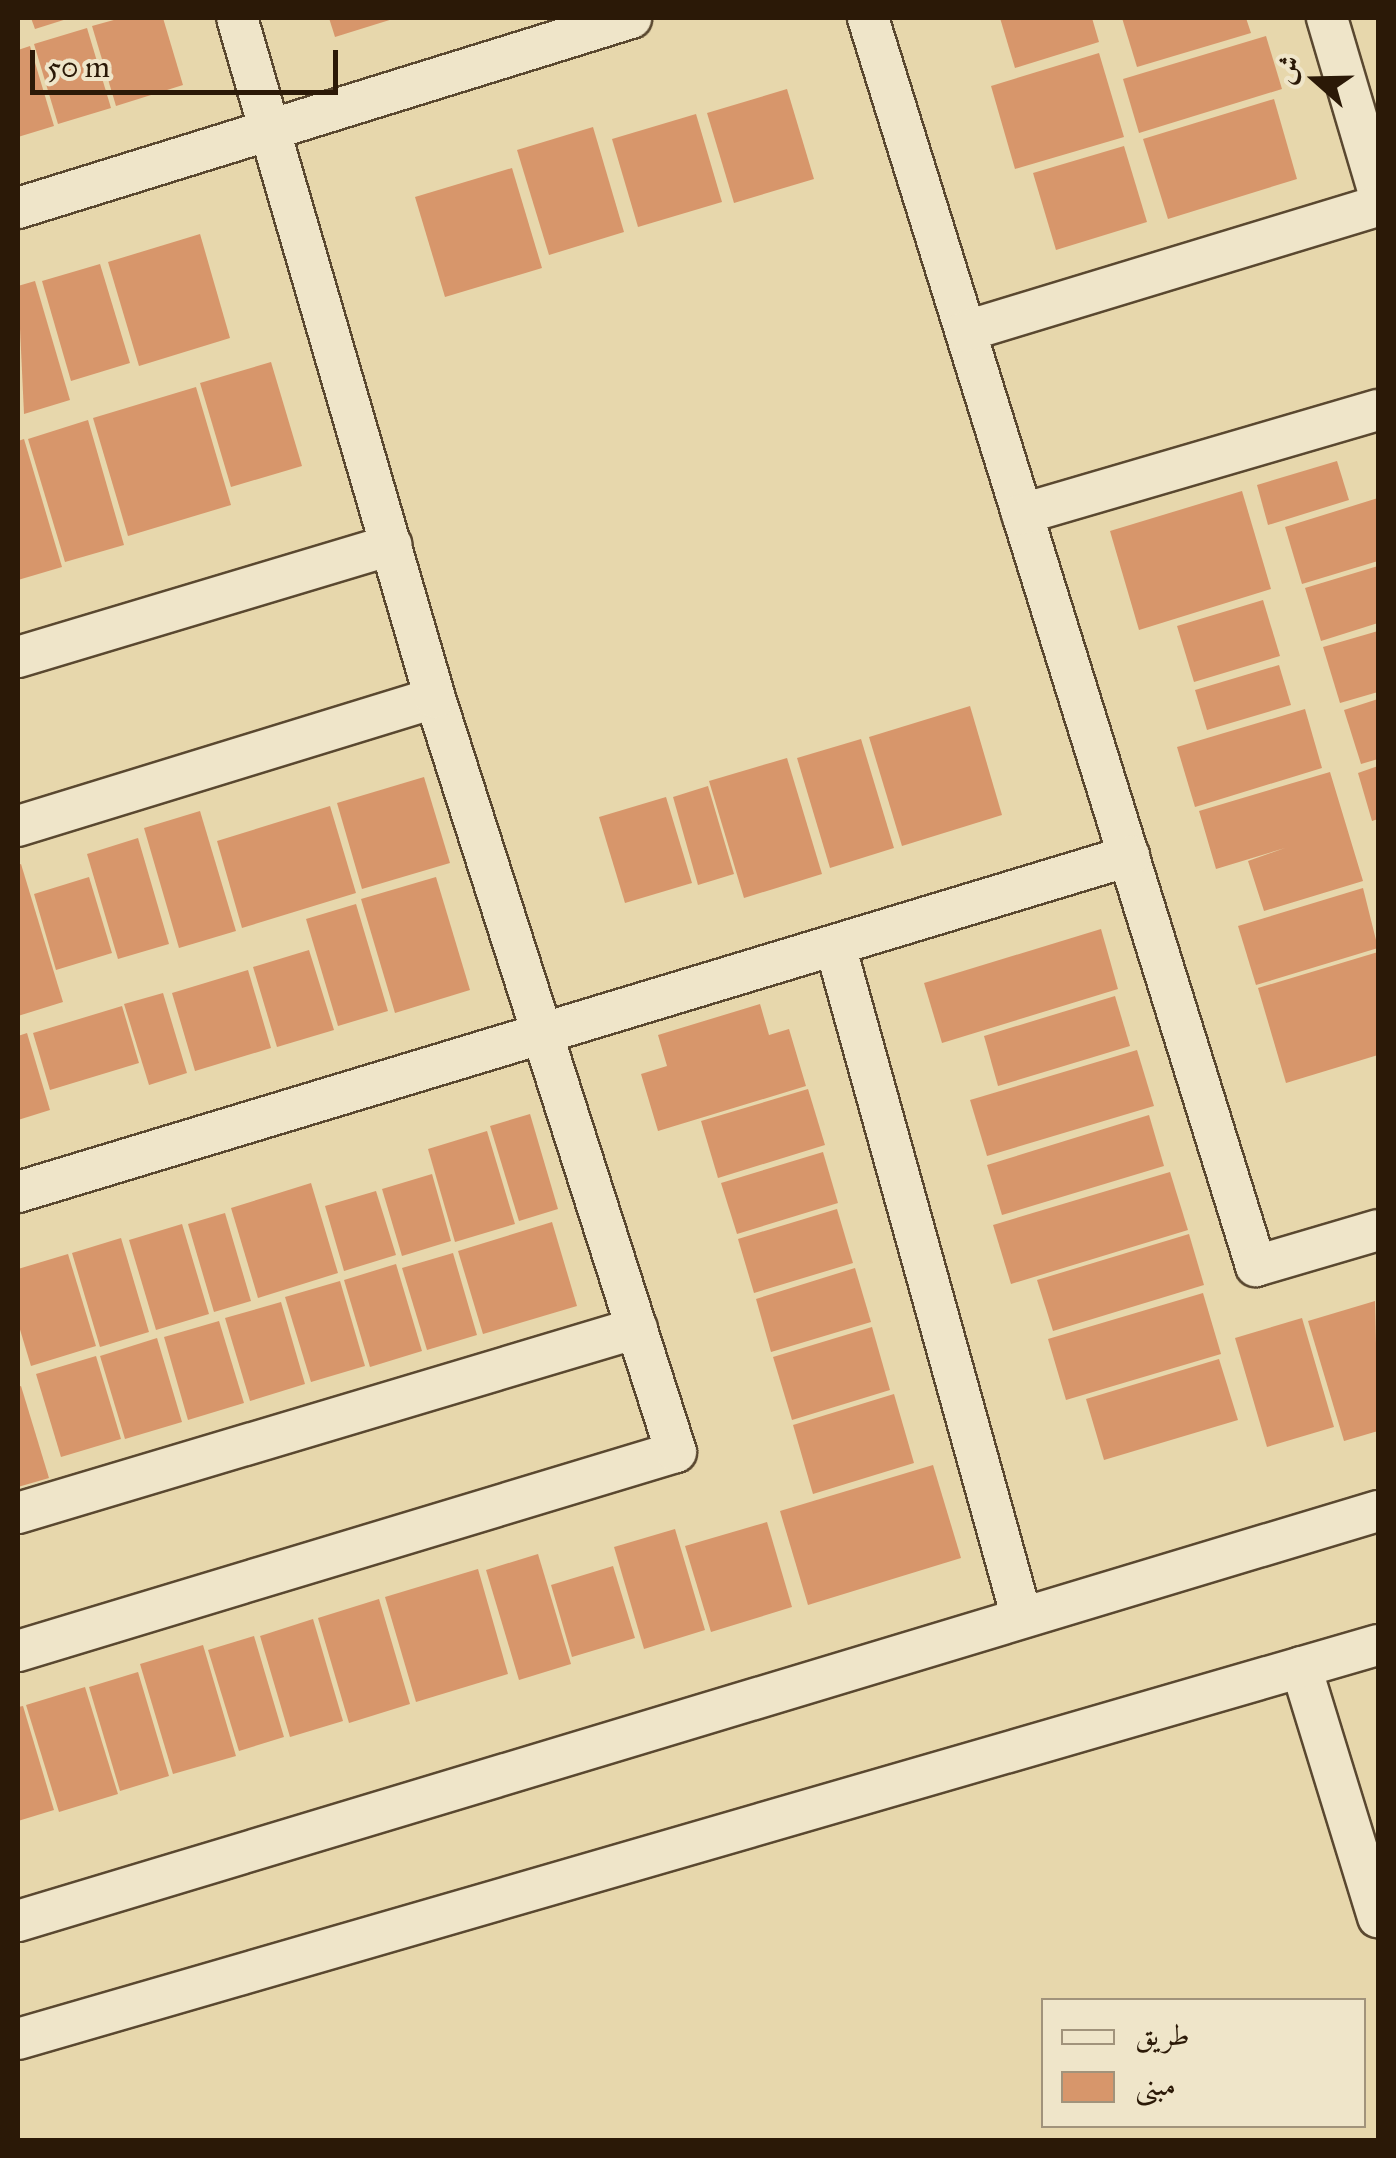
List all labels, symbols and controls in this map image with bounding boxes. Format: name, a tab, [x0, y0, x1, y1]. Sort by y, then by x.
scale bar	[35, 30, 342, 92]
north arrow	[1266, 30, 1366, 130]
text: 50 m	[47, 49, 110, 85]
text: ش	[1266, 51, 1309, 89]
legend	[1041, 1998, 1366, 2128]
text: طريق	[1135, 2017, 1190, 2053]
text: مبنى	[1135, 2067, 1176, 2103]

